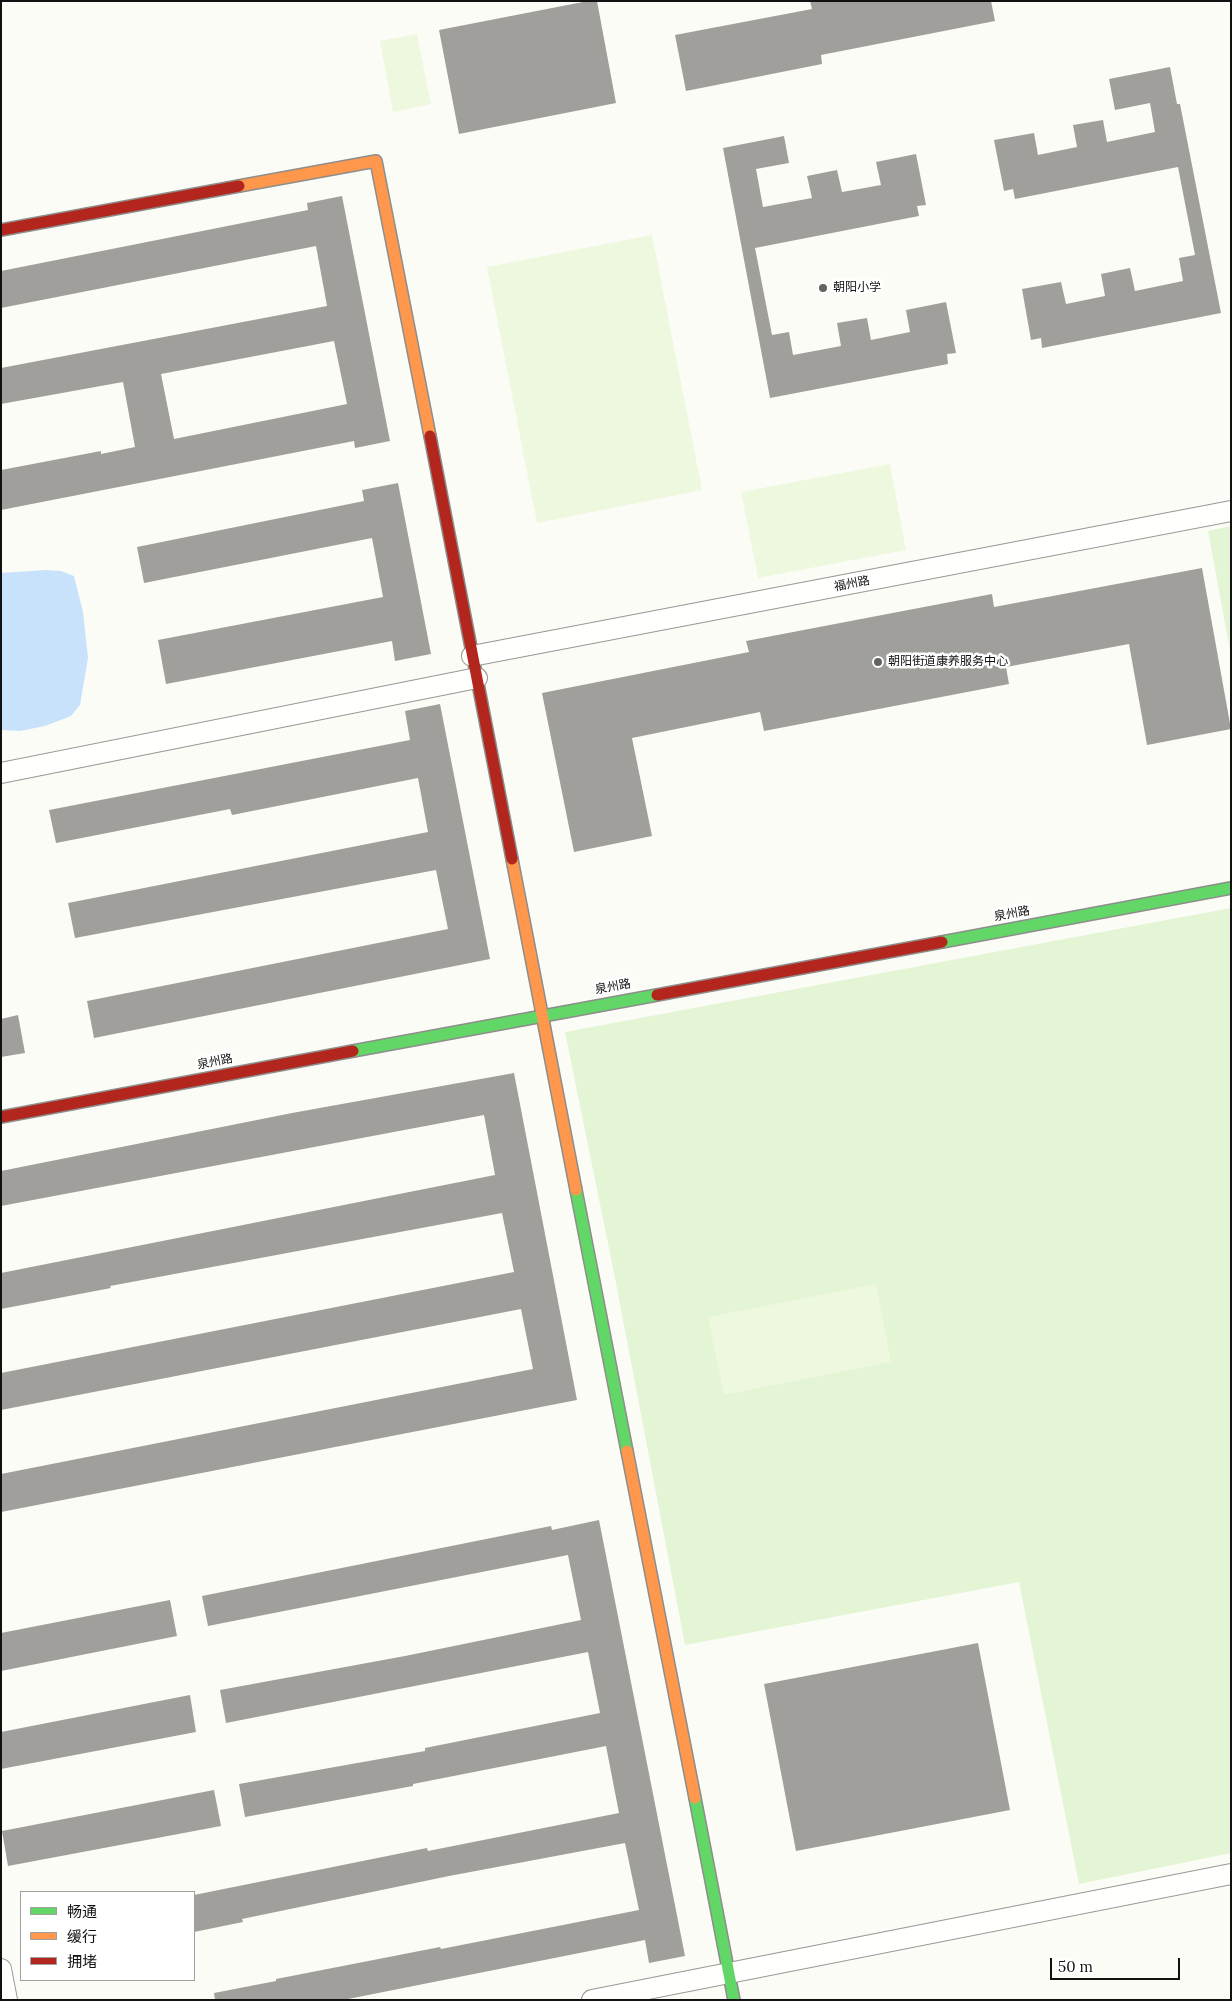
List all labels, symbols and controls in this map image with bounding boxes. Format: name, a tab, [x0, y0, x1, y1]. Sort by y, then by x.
place label: 朝阳小学	[833, 281, 881, 295]
marker: 朝阳小学	[817, 282, 829, 294]
street label: 福州路	[833, 573, 871, 595]
place label: 朝阳街道康养服务中心	[888, 655, 1008, 669]
marker: 朝阳街道康养服务中心	[872, 656, 884, 668]
street label: 泉州路	[993, 904, 1031, 924]
street label: 泉州路	[594, 977, 632, 997]
street label: 泉州路	[196, 1051, 234, 1073]
legend	[20, 1891, 195, 1981]
text: 畅通	[67, 1902, 97, 1921]
text: 缓行	[67, 1927, 97, 1946]
scale bar	[1052, 1948, 1182, 1980]
text: 拥堵	[67, 1952, 97, 1971]
text: 50 m	[1058, 1957, 1093, 1976]

